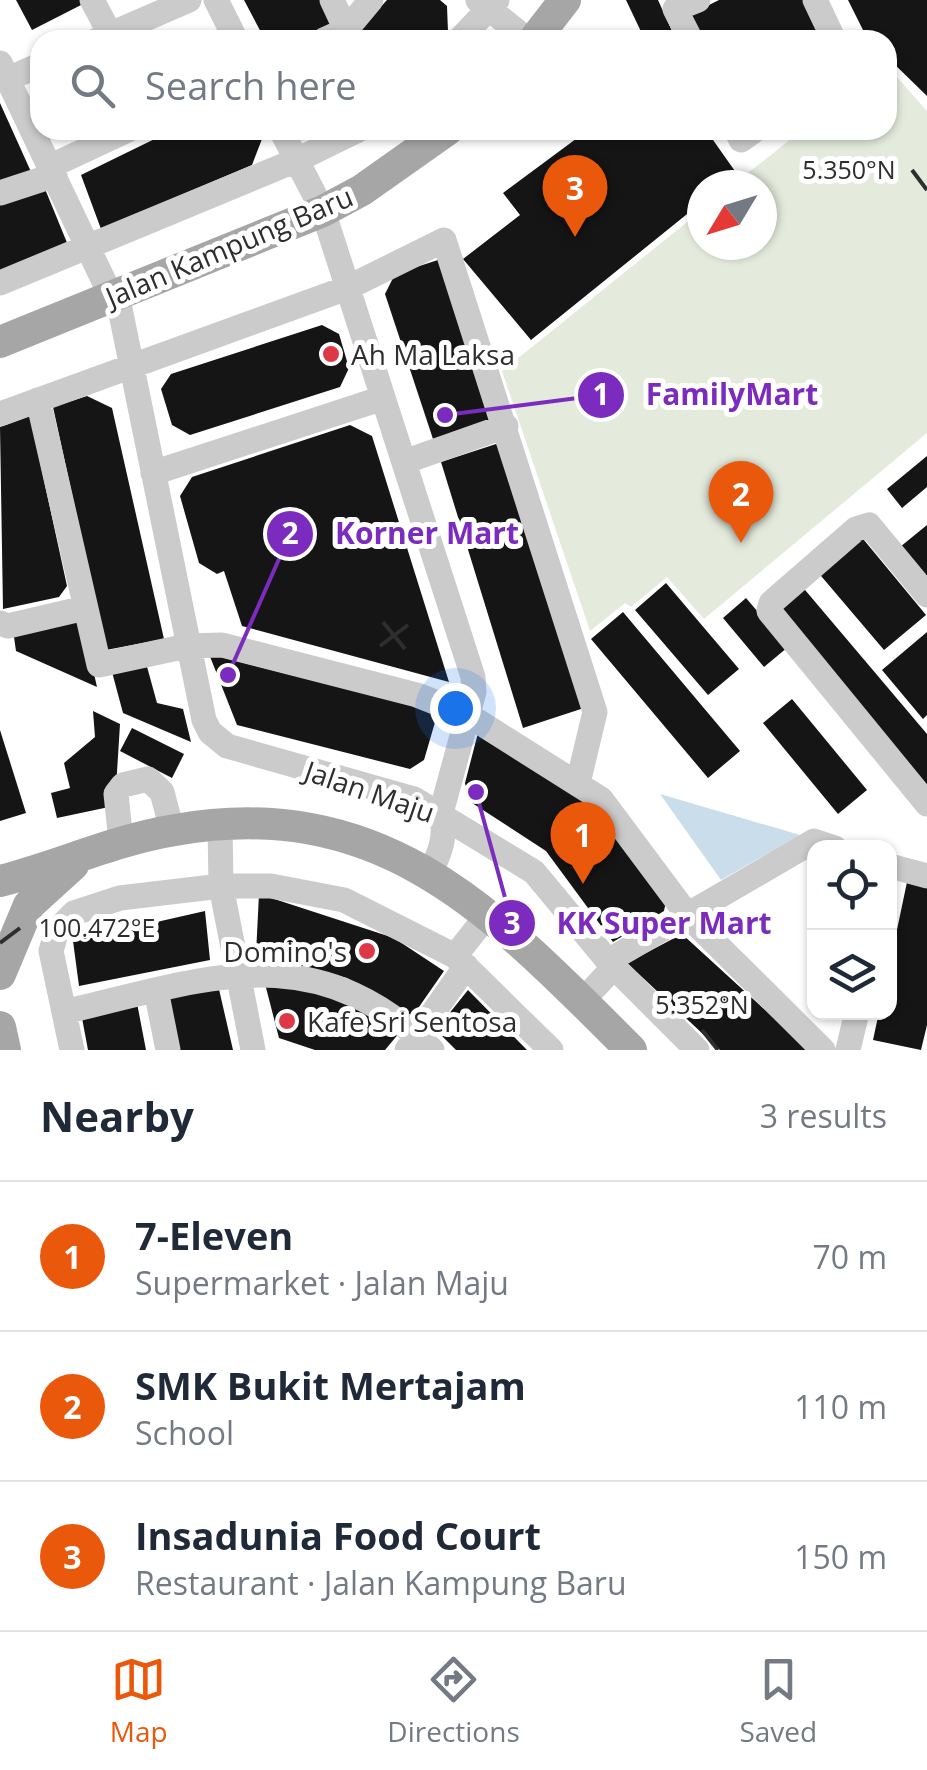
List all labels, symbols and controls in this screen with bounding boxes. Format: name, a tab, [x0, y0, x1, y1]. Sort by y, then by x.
search box	[30, 30, 897, 140]
icon: search	[65, 58, 120, 113]
text: Search here	[145, 59, 357, 111]
text: 5.350°N	[802, 152, 896, 186]
pin: 3	[542, 154, 608, 237]
north arrow	[687, 170, 777, 260]
street label: Jalan Kampung Baru	[97, 177, 358, 316]
place label: Ah Ma Laksa	[351, 335, 515, 373]
marker: Ah Ma Laksa	[320, 343, 342, 365]
callout: FamilyMart	[576, 365, 838, 425]
text: 1	[592, 373, 610, 414]
text: FamilyMart	[646, 373, 818, 414]
pin: 2	[708, 460, 774, 543]
callout: Korner Mart	[265, 504, 539, 564]
text: 2	[281, 512, 299, 553]
text: Korner Mart	[335, 512, 519, 553]
your location	[430, 683, 481, 734]
street label: Jalan Maju	[297, 750, 440, 831]
pin: 1	[550, 802, 616, 884]
map controls	[807, 840, 897, 1020]
button: locate	[807, 840, 897, 930]
callout: KK Super Mart	[487, 893, 792, 953]
text: 3	[503, 902, 521, 943]
text: KK Super Mart	[556, 902, 772, 943]
text: 100.472°E	[39, 910, 155, 944]
button: layers	[807, 930, 897, 1020]
place label: Domino's	[223, 932, 347, 970]
marker: Domino's	[356, 940, 378, 962]
text: 5.352°N	[655, 987, 749, 1021]
place label: Kafe Sri Sentosa	[307, 1002, 517, 1040]
marker: Kafe Sri Sentosa	[276, 1010, 298, 1032]
text: Nearby	[40, 1087, 194, 1144]
text: 3 results	[760, 1094, 887, 1137]
text: 7-Eleven	[135, 1209, 293, 1261]
text: 1	[63, 1235, 82, 1278]
text: 70 m	[812, 1235, 887, 1278]
text: Supermarket · Jalan Maju	[135, 1261, 509, 1304]
text: SMK Bukit Mertajam	[135, 1359, 526, 1411]
text: 2	[63, 1385, 82, 1428]
text: 110 m	[794, 1385, 887, 1428]
text: School	[135, 1411, 234, 1454]
text: Insadunia Food Court	[135, 1509, 541, 1561]
text: 3	[63, 1535, 82, 1578]
text: 150 m	[794, 1535, 887, 1578]
text: Restaurant · Jalan Kampung Baru	[135, 1561, 627, 1604]
tab: Map	[110, 1652, 168, 1750]
tab: Directions	[387, 1652, 520, 1750]
tab: Saved	[739, 1652, 817, 1750]

